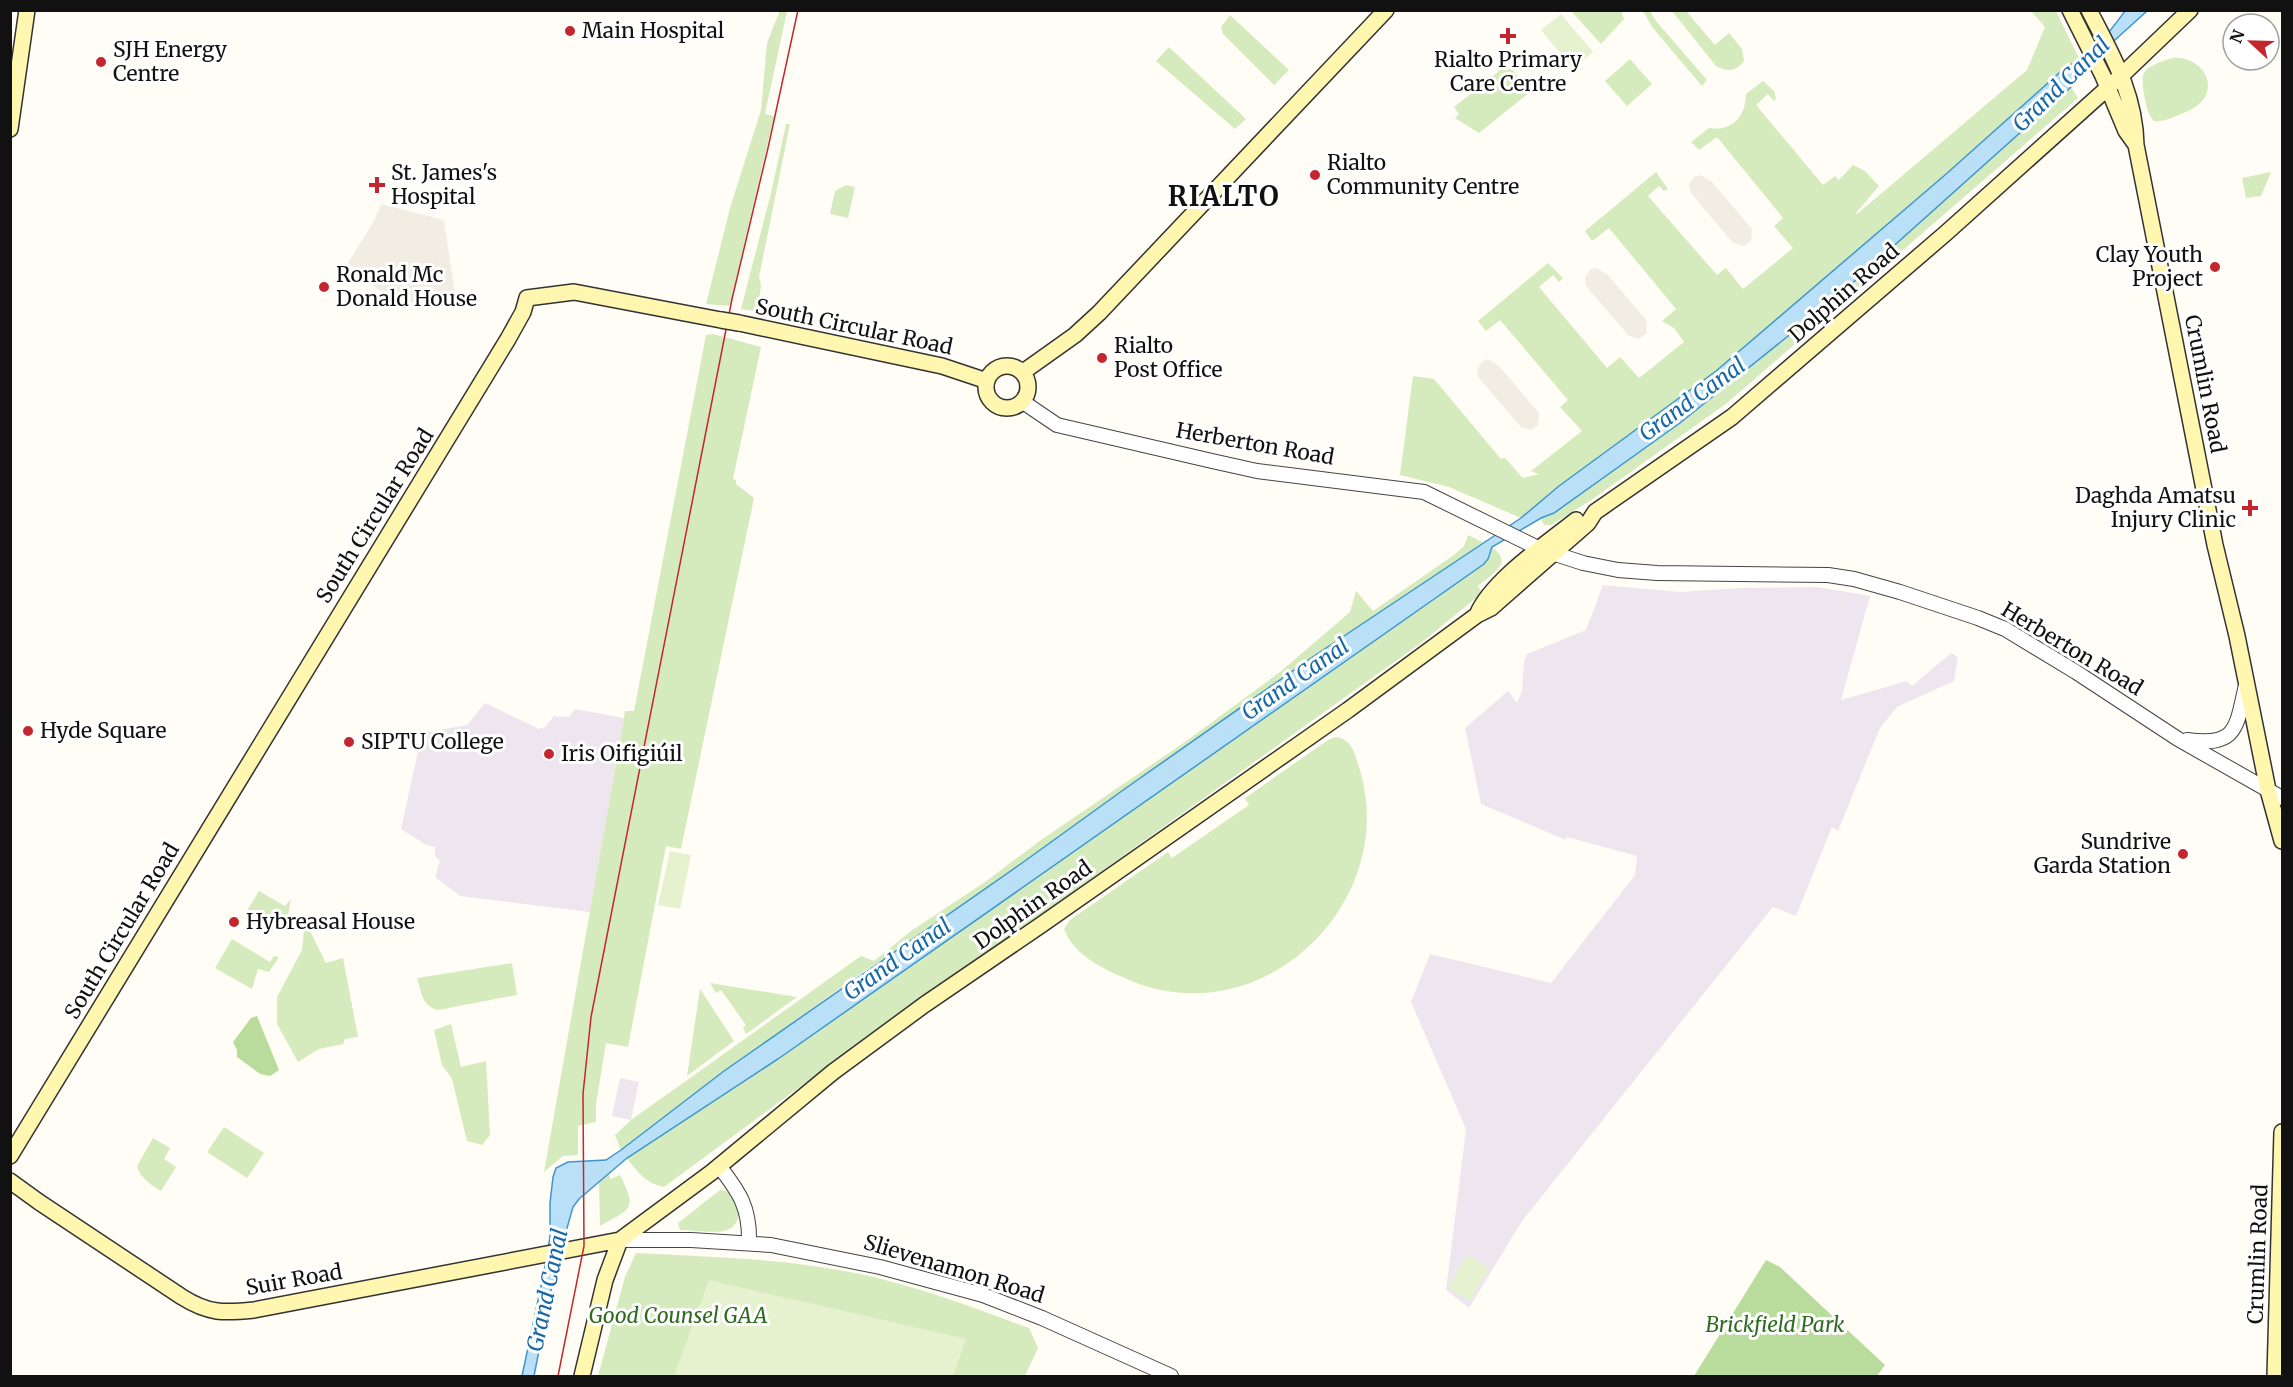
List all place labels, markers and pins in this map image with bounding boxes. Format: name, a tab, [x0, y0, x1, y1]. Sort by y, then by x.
place label: Main Hospital	[582, 17, 725, 44]
marker: Main Hospital	[563, 24, 577, 38]
marker: Rialto Primary Care Centre	[1499, 27, 1517, 45]
place label: SJH Energy Centre	[113, 36, 228, 87]
place label: Rialto Primary Care Centre	[1434, 46, 1583, 97]
marker: SJH Energy Centre	[94, 55, 108, 69]
place label: Rialto Community Centre	[1327, 149, 1519, 200]
place label: St. James's Hospital	[391, 159, 497, 210]
marker: Rialto Community Centre	[1308, 168, 1322, 182]
marker: St. James's Hospital	[368, 176, 386, 194]
place label: Clay Youth Project	[2096, 241, 2203, 292]
marker: Clay Youth Project	[2208, 260, 2222, 274]
place label: Ronald Mc Donald House	[336, 261, 477, 312]
marker: Ronald Mc Donald House	[317, 280, 331, 294]
place label: Rialto Post Office	[1114, 332, 1223, 383]
marker: Rialto Post Office	[1095, 351, 1109, 365]
place label: Daghda Amatsu Injury Clinic	[2075, 482, 2236, 533]
marker: Daghda Amatsu Injury Clinic	[2241, 499, 2259, 517]
place label: Hyde Square	[40, 717, 167, 744]
marker: Hyde Square	[21, 724, 35, 738]
place label: SIPTU College	[361, 728, 504, 755]
marker: SIPTU College	[342, 735, 356, 749]
place label: Iris Oifigiúil	[561, 740, 683, 767]
marker: Iris Oifigiúil	[542, 747, 556, 761]
place label: Sundrive Garda Station	[2034, 828, 2171, 879]
marker: Sundrive Garda Station	[2176, 847, 2190, 861]
place label: Hybreasal House	[246, 908, 415, 935]
marker: Hybreasal House	[227, 915, 241, 929]

